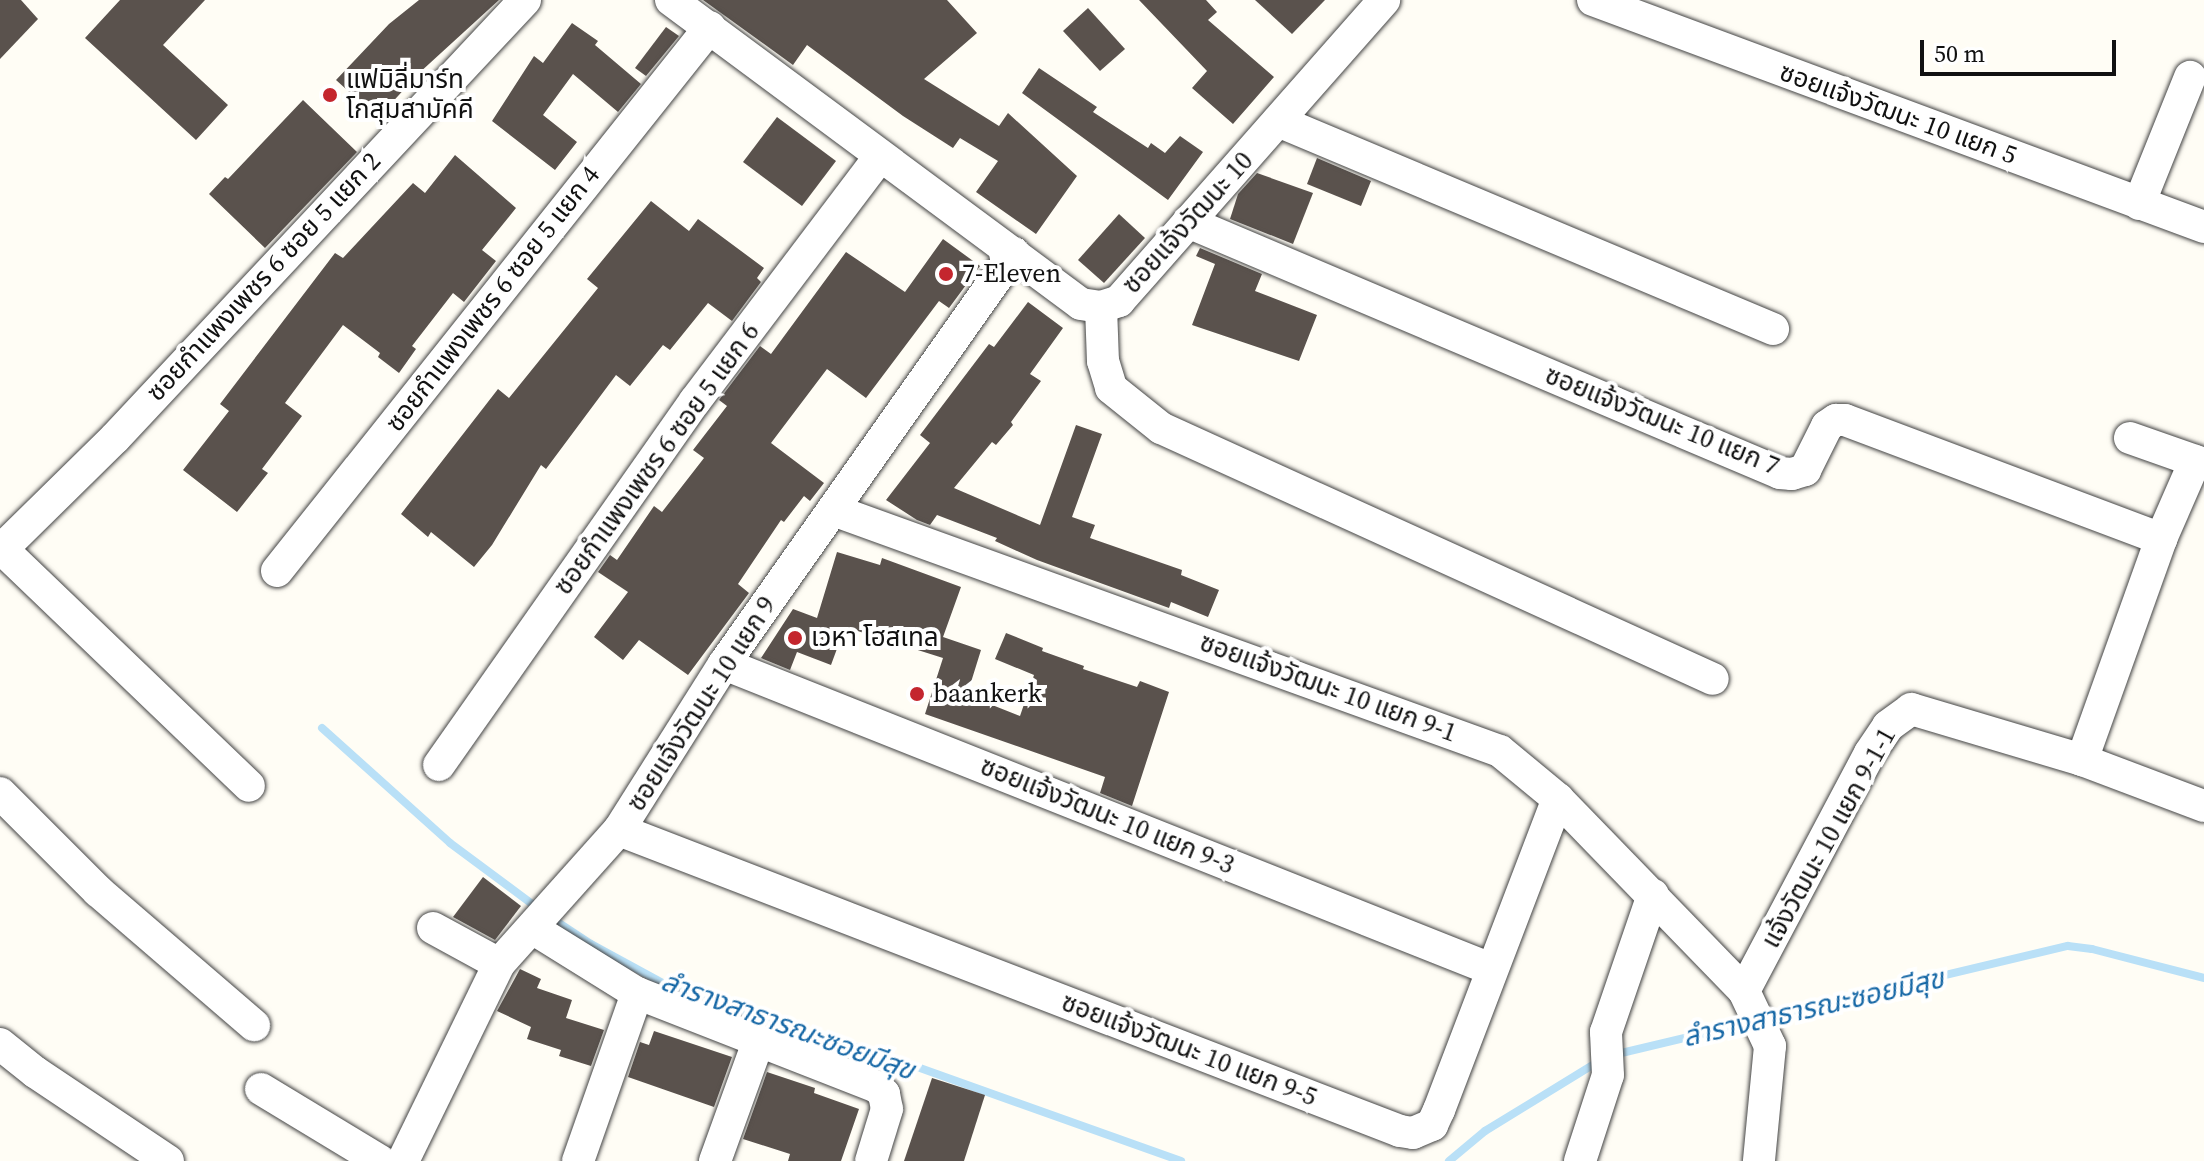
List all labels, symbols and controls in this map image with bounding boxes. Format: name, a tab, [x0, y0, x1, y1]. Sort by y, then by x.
scale bar	[1924, 24, 2120, 74]
text: 50 m	[1934, 37, 1985, 70]
street label: ซอยแจ้งวัฒนะ 10 แยก 5	[1775, 57, 2021, 171]
place label: แฟมิลี่มาร์ท โกสุมสามัคคี	[346, 64, 474, 126]
marker: แฟมิลี่มาร์ท โกสุมสามัคคี	[321, 86, 339, 104]
street label: ซอยกำแพงเพชร 6 ซอย 5 แยก 2	[141, 146, 387, 408]
street label: ซอยแจ้งวัฒนะ 10	[1116, 146, 1260, 300]
street label: ซอยกำแพงเพชร 6 ซอย 5 แยก 4	[380, 160, 606, 438]
place label: 7-Eleven	[962, 258, 1061, 290]
marker: 7-Eleven	[937, 265, 955, 283]
street label: ซอยกำแพงเพชร 6 ซอย 5 แยก 6	[548, 317, 766, 601]
street label: ซอยแจ้งวัฒนะ 10 แยก 7	[1540, 360, 1784, 482]
street label: ซอยแจ้งวัฒนะ 10 แยก 9	[621, 591, 783, 817]
place label: เวหา โฮสเทล	[811, 622, 939, 654]
street label: ซอยแจ้งวัฒนะ 10 แยก 9-1	[1195, 627, 1461, 749]
marker: เวหา โฮสเทล	[786, 629, 804, 647]
place label: baankerk	[933, 678, 1042, 710]
marker: baankerk	[908, 685, 926, 703]
street label: แจ้งวัฒนะ 10 แยก 9-1-1	[1755, 722, 1903, 954]
street label: ซอยแจ้งวัฒนะ 10 แยก 9-3	[976, 751, 1238, 881]
water label: ลำรางสาธารณะซอยมีสุข	[1679, 961, 1947, 1053]
water label: ลำรางสาธารณะซอยมีสุข	[657, 964, 919, 1086]
street label: ซอยแจ้งวัฒนะ 10 แยก 9-5	[1057, 987, 1321, 1113]

